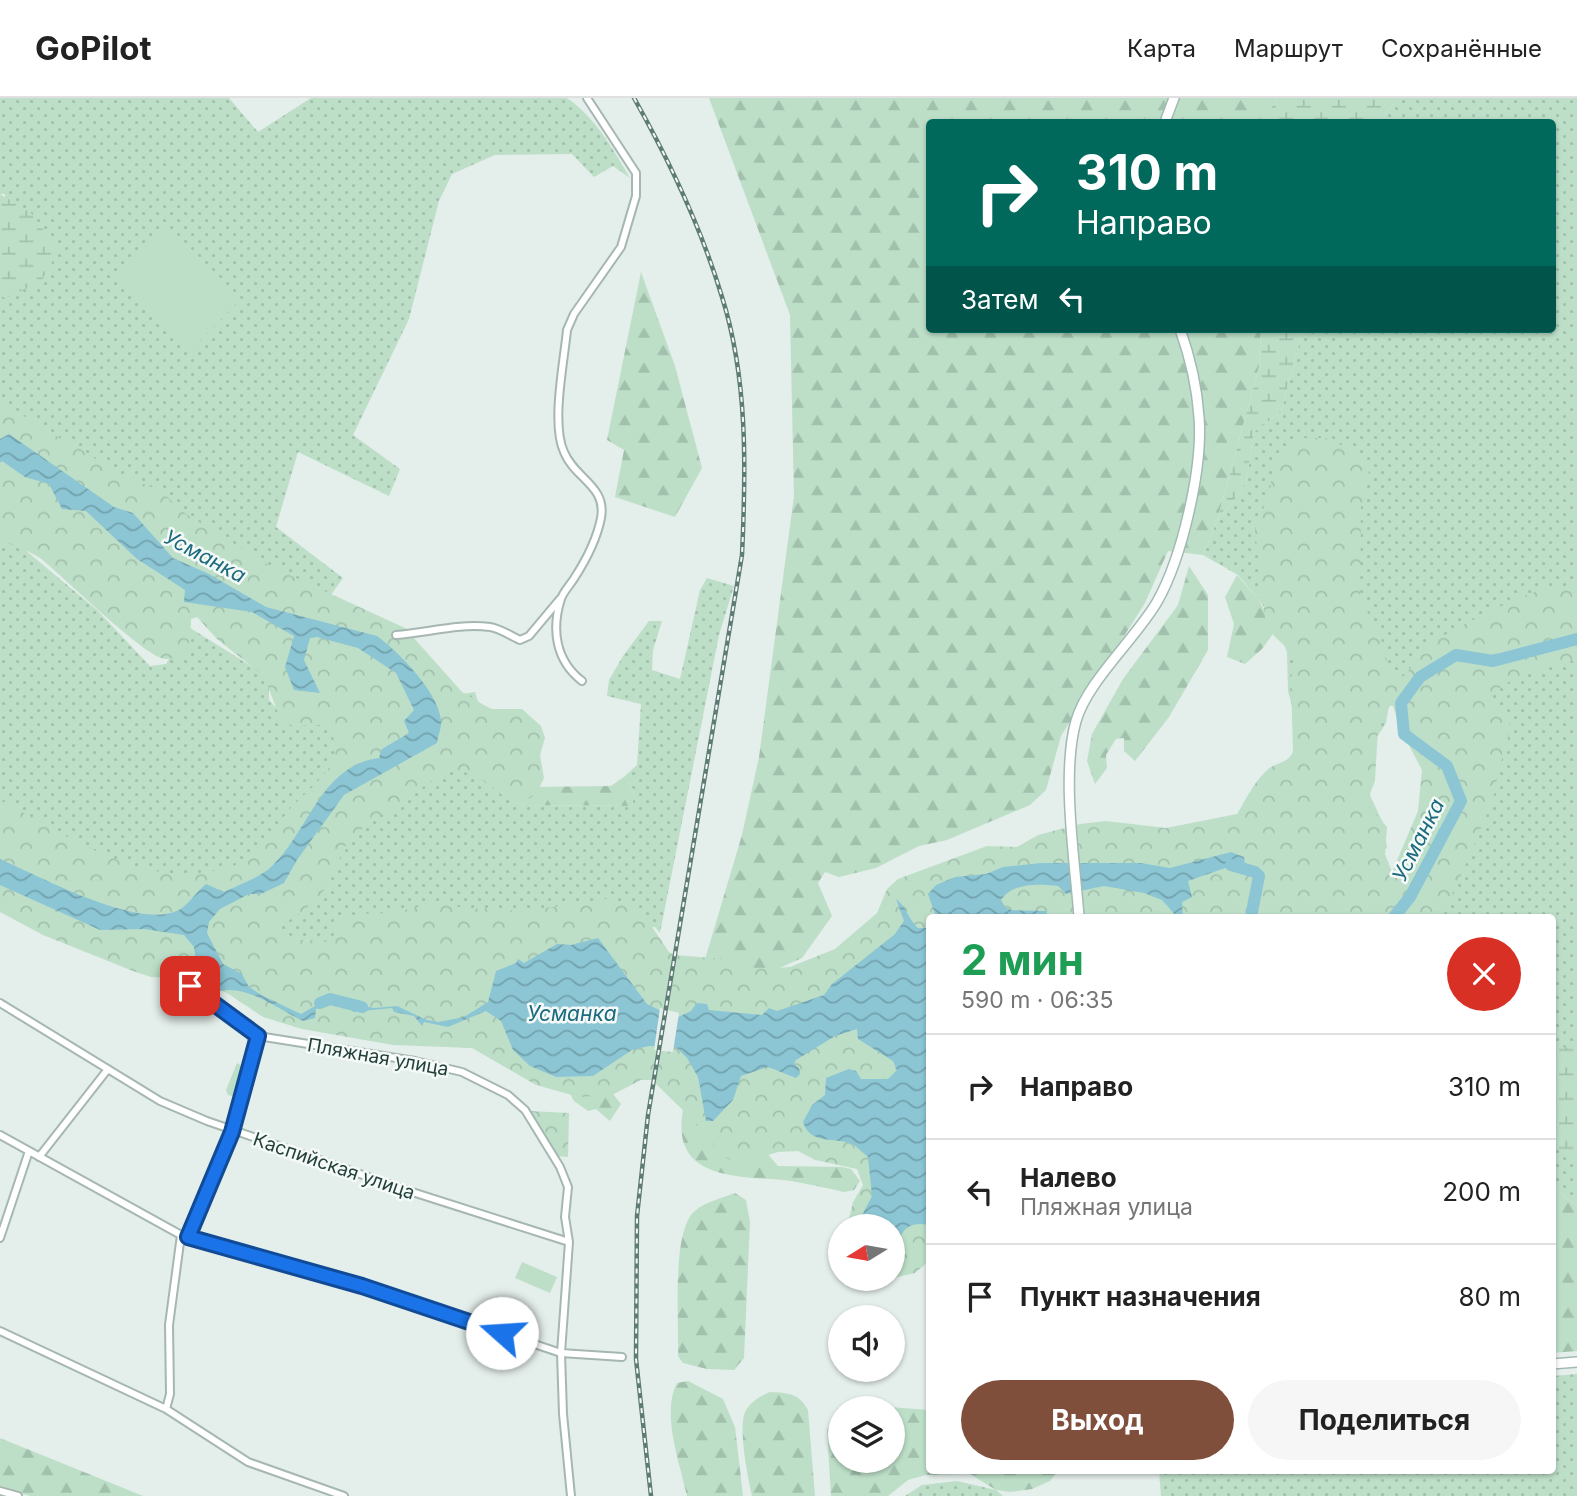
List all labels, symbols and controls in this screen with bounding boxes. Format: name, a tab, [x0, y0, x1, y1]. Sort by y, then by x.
text: GoPilot	[35, 28, 152, 68]
text: Карта	[1127, 34, 1196, 63]
text: Маршрут	[1234, 34, 1343, 63]
text: Сохранённые	[1381, 34, 1542, 63]
text: 310 m	[1076, 143, 1218, 202]
icon: right	[961, 147, 1052, 238]
text: Направо	[1076, 203, 1212, 242]
icon: left	[1053, 280, 1091, 318]
text: Затем	[961, 284, 1039, 315]
water label: Усманка	[160, 524, 250, 588]
water label: Усманка	[1387, 794, 1449, 885]
text: 2 мин	[961, 934, 1084, 985]
button: close	[1447, 937, 1521, 1011]
pin	[160, 956, 220, 1016]
icon: arrive	[171, 967, 209, 1005]
text: 590 m · 06:35	[961, 986, 1114, 1014]
water label: Усманка	[527, 1001, 617, 1026]
street label: Пляжная улица	[306, 1033, 450, 1081]
icon: right	[961, 1068, 999, 1106]
text: Направо	[1020, 1071, 1133, 1102]
text: 310 m	[1448, 1071, 1521, 1102]
street label: Каспийская улица	[250, 1128, 418, 1204]
text: Налево	[1020, 1162, 1117, 1193]
icon: left	[961, 1173, 999, 1211]
text: 200 m	[1442, 1176, 1521, 1207]
text: Пляжная улица	[1020, 1193, 1193, 1221]
north arrow	[828, 1214, 905, 1292]
map controls	[828, 1214, 905, 1473]
icon: arrive	[961, 1278, 999, 1316]
text: Пункт назначения	[1020, 1281, 1261, 1312]
text: 80 m	[1458, 1281, 1521, 1312]
position arrow	[465, 1296, 539, 1370]
button: sound	[828, 1305, 905, 1382]
button: Выход	[961, 1380, 1234, 1460]
button: Поделиться	[1248, 1380, 1521, 1460]
button: layers	[828, 1396, 905, 1473]

